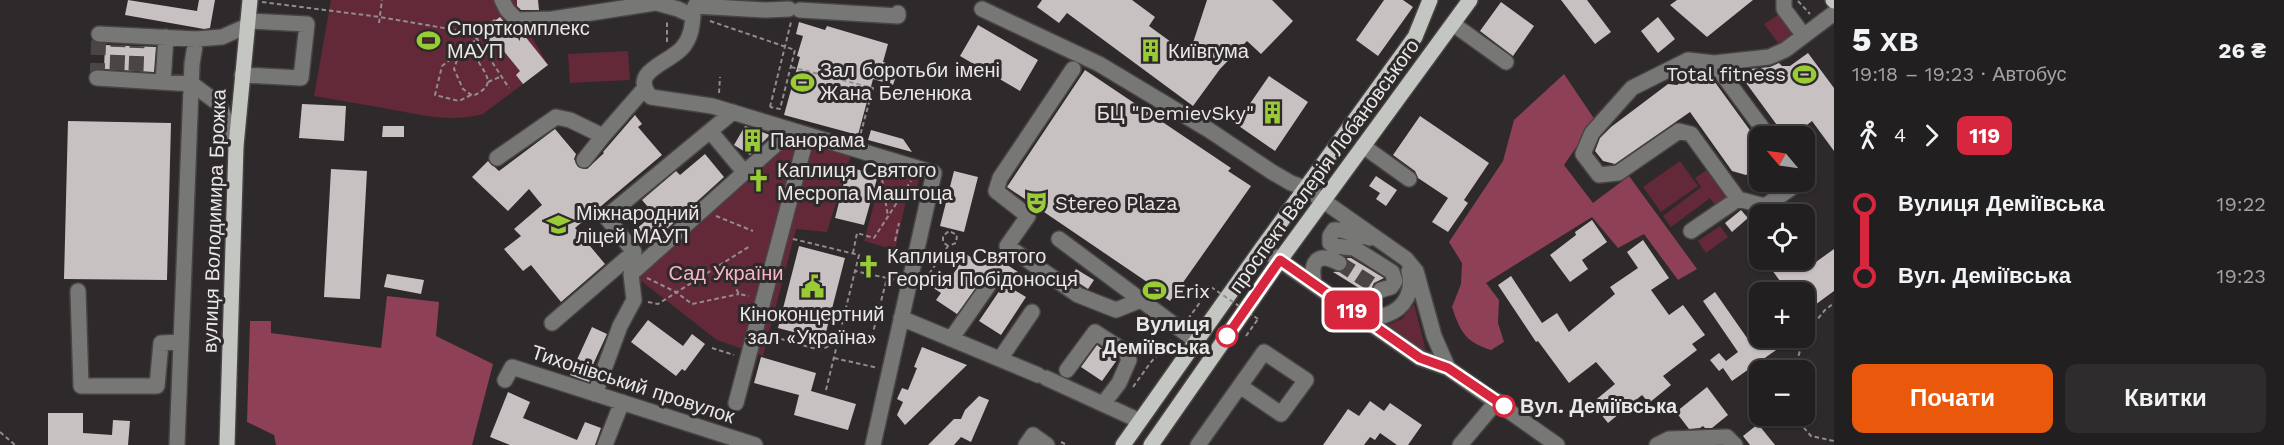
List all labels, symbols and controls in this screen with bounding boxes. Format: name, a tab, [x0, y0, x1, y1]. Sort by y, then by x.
place label: Спорткомплекс МАУП	[447, 16, 590, 63]
text: 5 хв	[1852, 20, 1919, 59]
sports icon: Спорткомплекс МАУП	[416, 27, 442, 53]
street label: проспект Валерія Лобановського	[1224, 34, 1424, 298]
building icon: Київгума	[1137, 38, 1163, 64]
text: 26 ₴	[2218, 38, 2266, 63]
place label: Київгума	[1168, 39, 1250, 63]
place label: Зал боротьби імені Жана Беленюка	[820, 58, 1000, 105]
sports icon: Total fitness	[1791, 61, 1817, 87]
place label: Total fitness	[1666, 62, 1786, 86]
text: 19:18 – 19:23 · Автобус	[1852, 62, 2067, 86]
sports icon: Зал боротьби імені Жана Беленюка	[789, 69, 815, 95]
street label: вулиця Володимира Брожка	[197, 88, 231, 353]
building icon: БЦ "DemievSky"	[1259, 100, 1285, 126]
place label: БЦ "DemievSky"	[1097, 101, 1254, 125]
icon: walk	[1852, 119, 1885, 152]
icon: forward	[1915, 119, 1948, 152]
text: 4	[1894, 123, 1906, 147]
text: 119	[1969, 123, 2000, 148]
north arrow	[1749, 126, 1815, 192]
map controls	[1749, 126, 1815, 426]
building icon: Панорама	[739, 127, 765, 153]
place label: Панорама	[770, 128, 866, 152]
place label: Каплиця Святого Месропа Маштоца	[777, 158, 954, 205]
church icon: Каплиця Святого Месропа Маштоца	[746, 168, 772, 194]
theatre icon: Stereo Plaza	[1024, 190, 1050, 216]
place label: Stereo Plaza	[1055, 191, 1178, 215]
text: Вулиця Деміївська	[1898, 191, 2104, 216]
text: 19:22	[2217, 192, 2266, 216]
place label: Міжнародний ліцей МАУП	[576, 201, 700, 248]
button: locate	[1749, 204, 1815, 270]
school or university icon: Міжнародний ліцей МАУП	[545, 211, 571, 237]
place label: Каплиця Святого Георгія Побідоносця	[887, 244, 1078, 291]
church icon: Каплиця Святого Георгія Побідоносця	[856, 254, 882, 280]
park label: Сад України	[669, 261, 783, 285]
text: Вул. Деміївська	[1898, 263, 2071, 288]
text: 19:23	[2217, 264, 2266, 288]
public building icon: Кіноконцертний зал «Україна»	[799, 273, 825, 299]
sports icon: Erix	[1142, 278, 1168, 304]
place label: Erix	[1173, 279, 1210, 303]
button: +	[1749, 282, 1815, 348]
line badge: 119	[1318, 290, 1386, 330]
text: 119	[1336, 298, 1368, 323]
place label: Кіноконцертний зал «Україна»	[740, 302, 885, 349]
place label: Вулиця Деміївська	[1102, 312, 1211, 359]
marker: Вулиця Деміївська	[1216, 325, 1238, 347]
street label: Тихонівський провулок	[528, 340, 738, 428]
button: −	[1749, 360, 1815, 426]
button: Почати	[1852, 364, 2053, 433]
button: Квитки	[2065, 364, 2266, 433]
place label: Вул. Деміївська	[1520, 394, 1678, 418]
marker: Вул. Деміївська	[1493, 395, 1515, 417]

